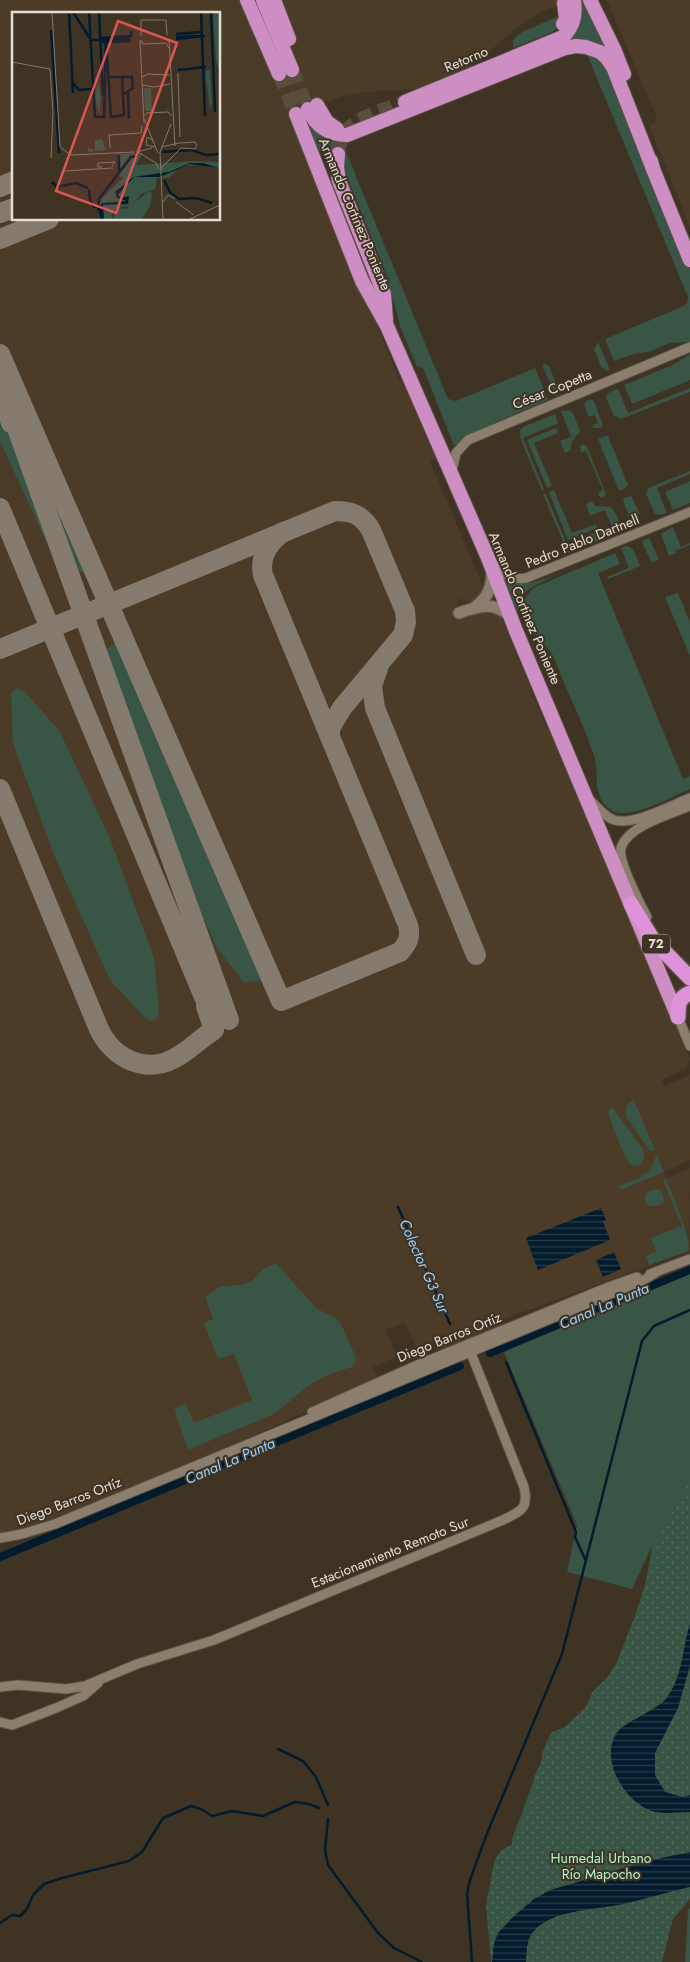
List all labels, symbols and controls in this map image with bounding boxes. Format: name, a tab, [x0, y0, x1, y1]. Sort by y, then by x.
inset map	[12, 12, 220, 220]
street label: Retorno	[441, 41, 491, 77]
street label: Armando Cortínez Poniente	[314, 135, 396, 293]
street label: César Copetta	[509, 364, 595, 414]
street label: Pedro Pablo Dartnell	[522, 509, 642, 573]
street label: Armando Cortínez Poniente	[484, 529, 566, 687]
road number: 72	[642, 934, 670, 954]
water label: Colector G3 Sur	[393, 1215, 455, 1318]
water label: Canal La Punta	[555, 1277, 653, 1335]
street label: Diego Barros Ortíz	[394, 1307, 505, 1367]
water label: Canal La Punta	[181, 1432, 279, 1490]
street label: Diego Barros Ortíz	[14, 1472, 125, 1530]
street label: Estacionamiento Remoto Sur	[308, 1511, 472, 1593]
park label: Humedal Urbano Río Mapocho	[551, 1848, 652, 1884]

